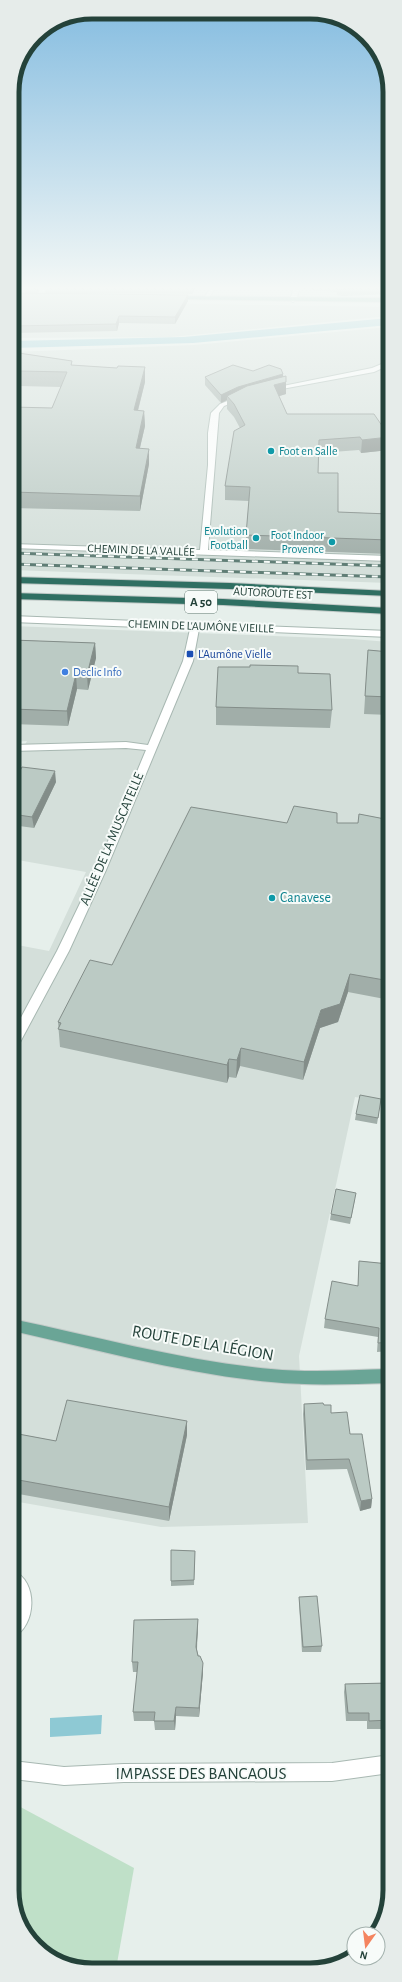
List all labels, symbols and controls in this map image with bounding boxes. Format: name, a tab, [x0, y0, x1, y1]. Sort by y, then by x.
place label: Foot en Salle	[279, 445, 338, 457]
marker: Foot en Salle	[266, 446, 276, 456]
place label: Evolution Football	[204, 525, 248, 551]
place label: Foot Indoor Provence	[271, 529, 324, 555]
marker: Evolution Football	[251, 533, 261, 543]
marker: Foot Indoor Provence	[327, 537, 337, 547]
street label: CHEMIN DE LA VALLÉE	[87, 541, 195, 558]
street label: AUTOROUTE EST	[233, 585, 313, 601]
road number: A 50	[185, 591, 217, 613]
street label: CHEMIN DE L'AUMÔNE VIEILLE	[128, 616, 274, 635]
place label: L'Aumône Vielle	[198, 648, 272, 660]
marker: L'Aumône Vielle	[185, 649, 195, 659]
place label: Declic Info	[73, 666, 122, 678]
marker: Declic Info	[60, 667, 70, 677]
street label: ALLÉE DE LA MUSCATELLE	[75, 769, 146, 908]
place label: Canavese	[280, 891, 331, 905]
marker: Canavese	[267, 893, 277, 903]
street label: ROUTE DE LA LÉGION	[131, 1321, 275, 1364]
street label: IMPASSE DES BANCAOUS	[115, 1765, 287, 1782]
north arrow	[346, 1926, 386, 1966]
text: N	[359, 1949, 369, 1961]

